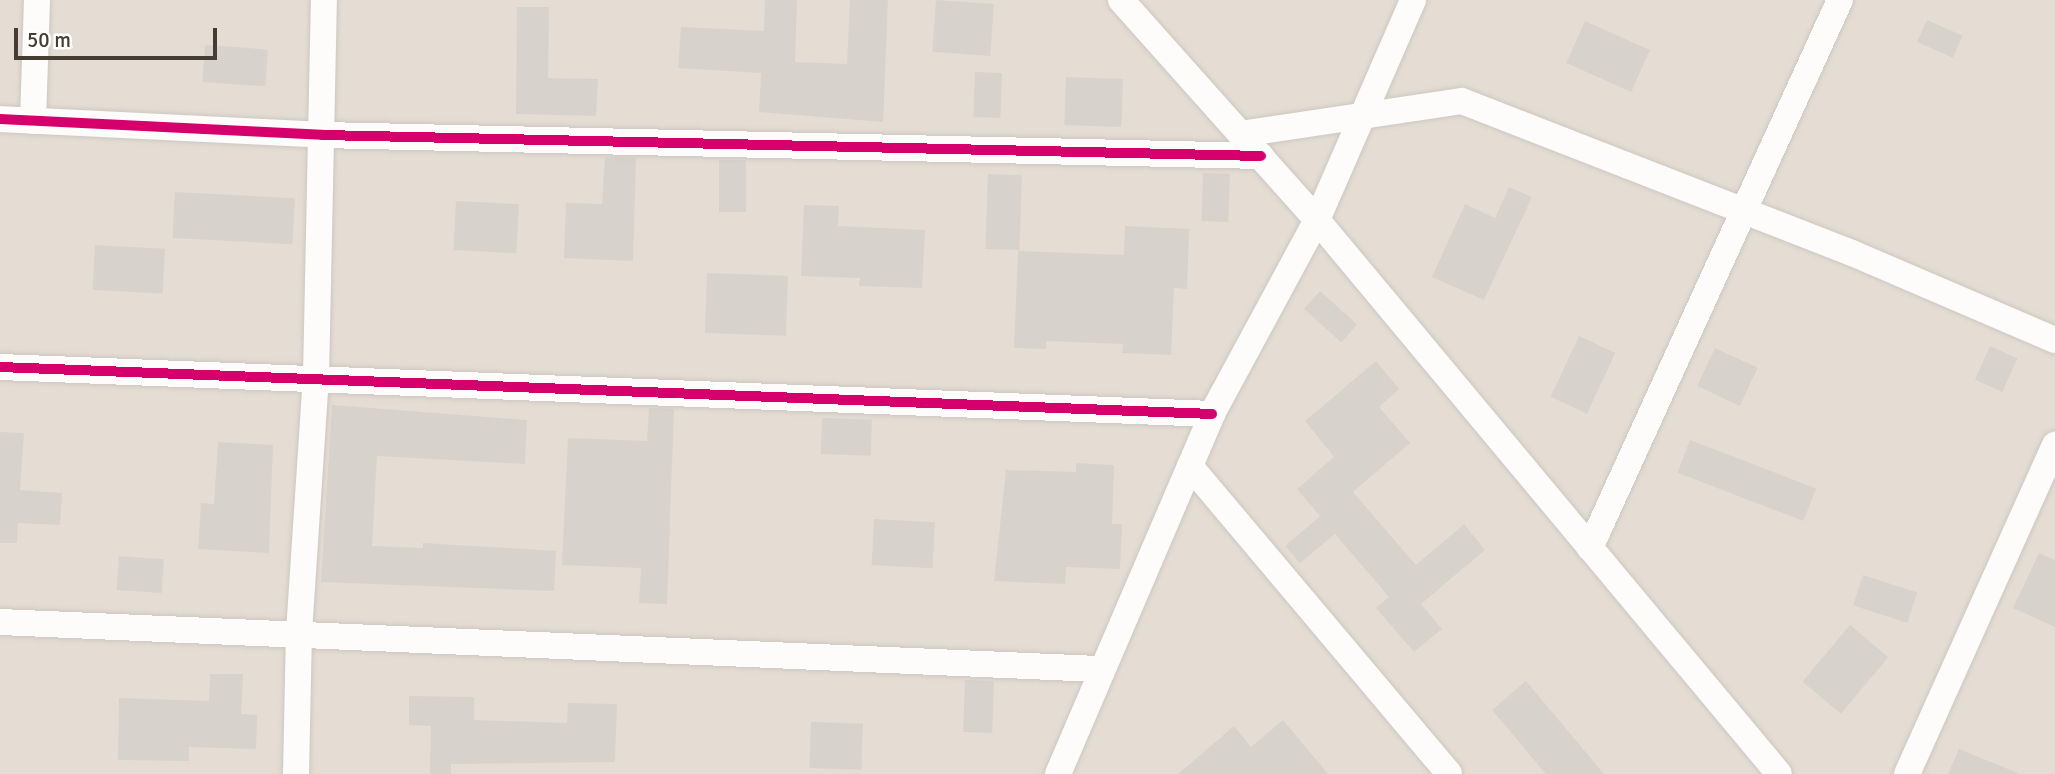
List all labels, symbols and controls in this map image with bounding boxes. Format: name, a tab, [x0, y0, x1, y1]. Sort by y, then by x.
scale bar	[18, 14, 220, 58]
text: 50 m	[27, 27, 71, 53]

